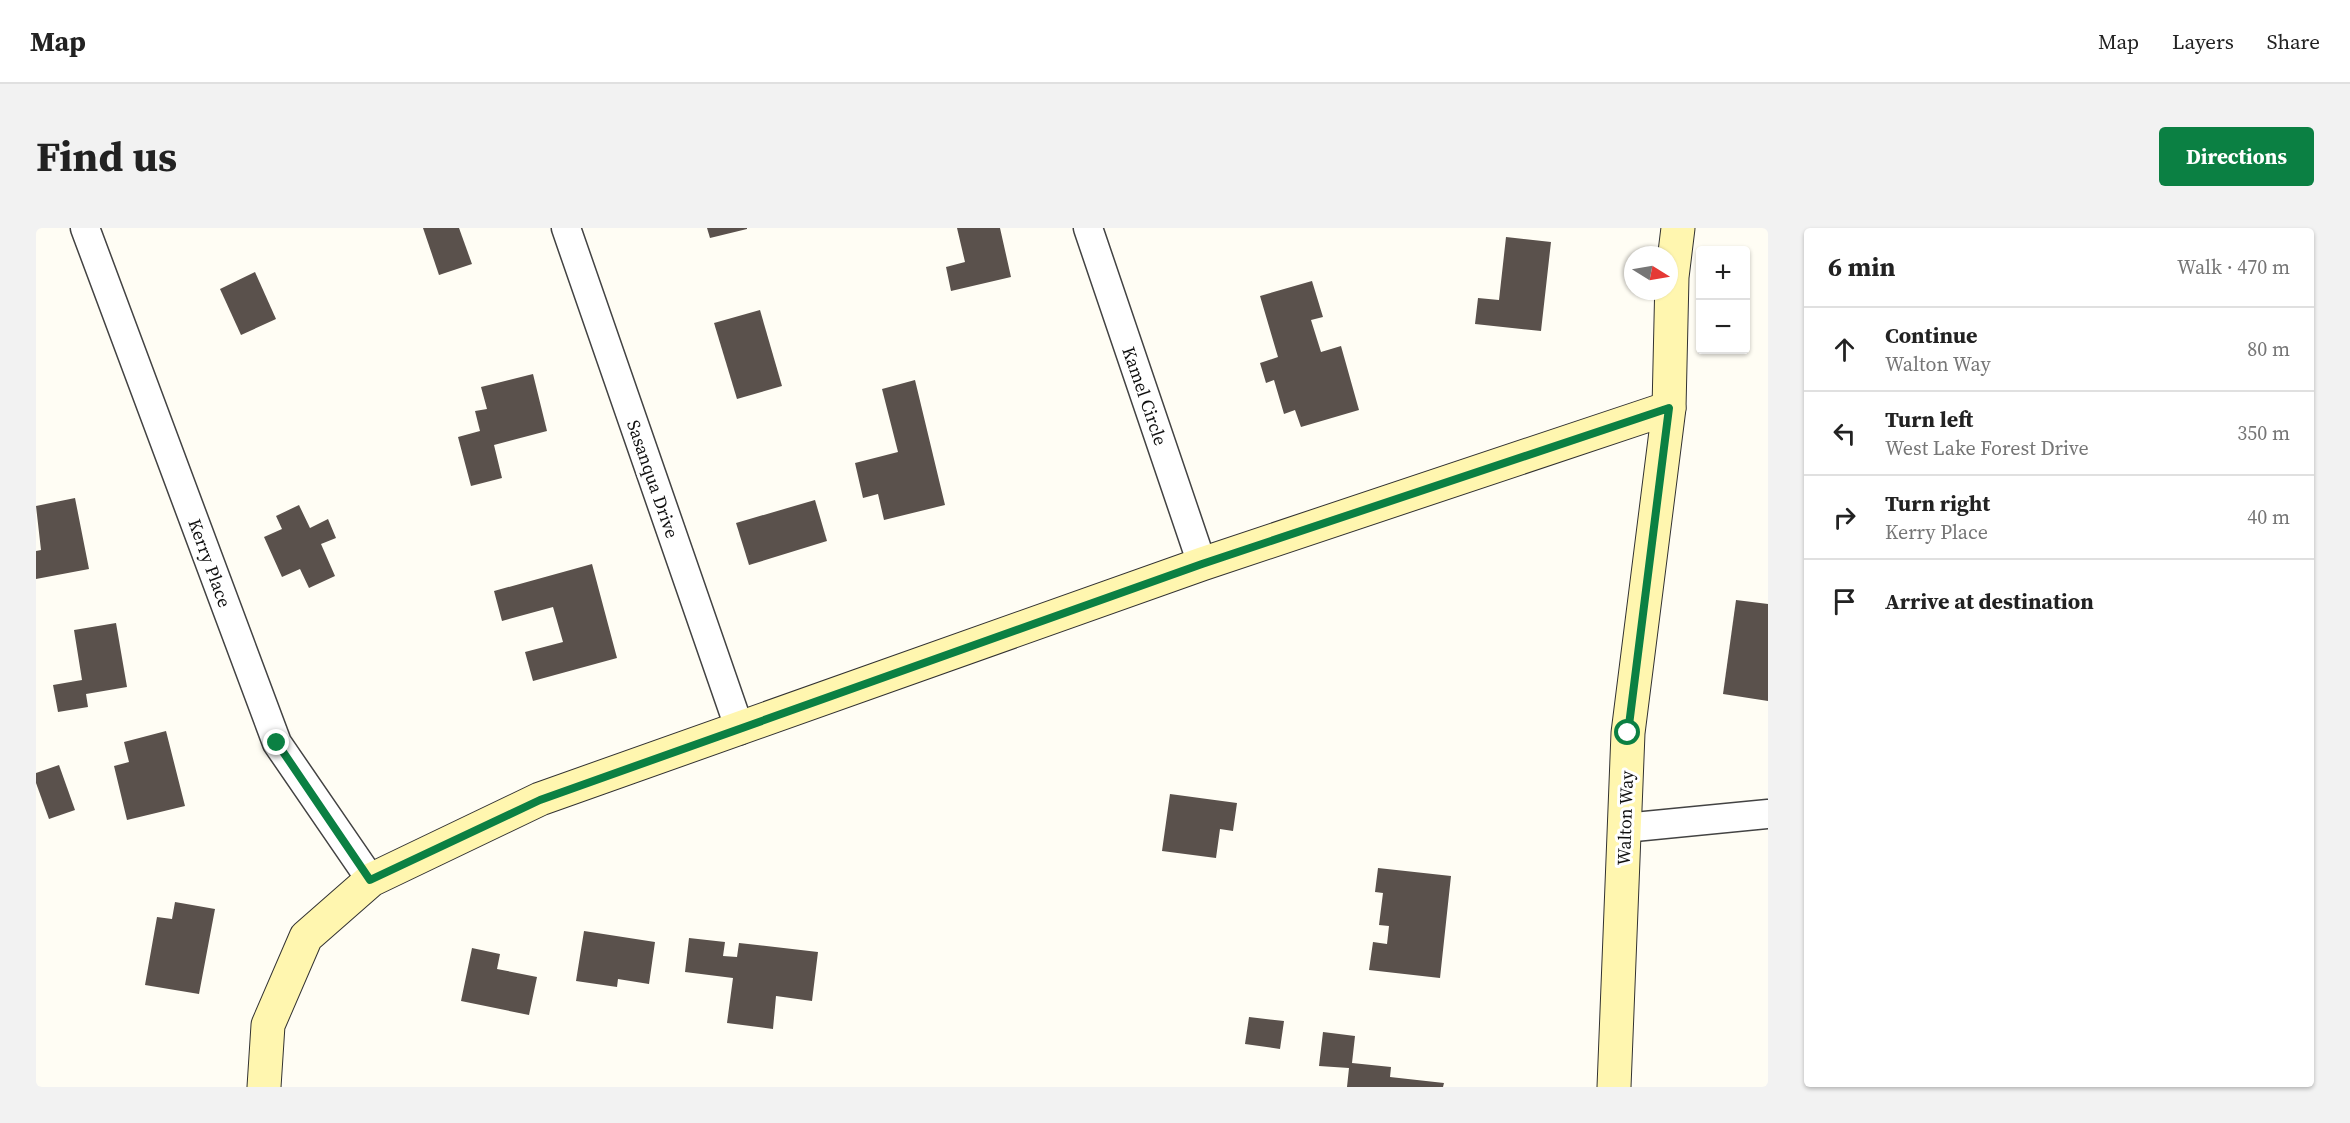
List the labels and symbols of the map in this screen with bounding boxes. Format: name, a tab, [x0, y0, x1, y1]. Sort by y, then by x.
north arrow	[1624, 246, 1678, 300]
street label: Kamel Circle	[1116, 343, 1174, 449]
street label: Sasanqua Drive	[621, 417, 685, 541]
street label: Kerry Place	[182, 515, 238, 611]
route start	[1614, 719, 1640, 745]
route end	[263, 729, 289, 755]
street label: Walton Way	[1611, 769, 1639, 866]

